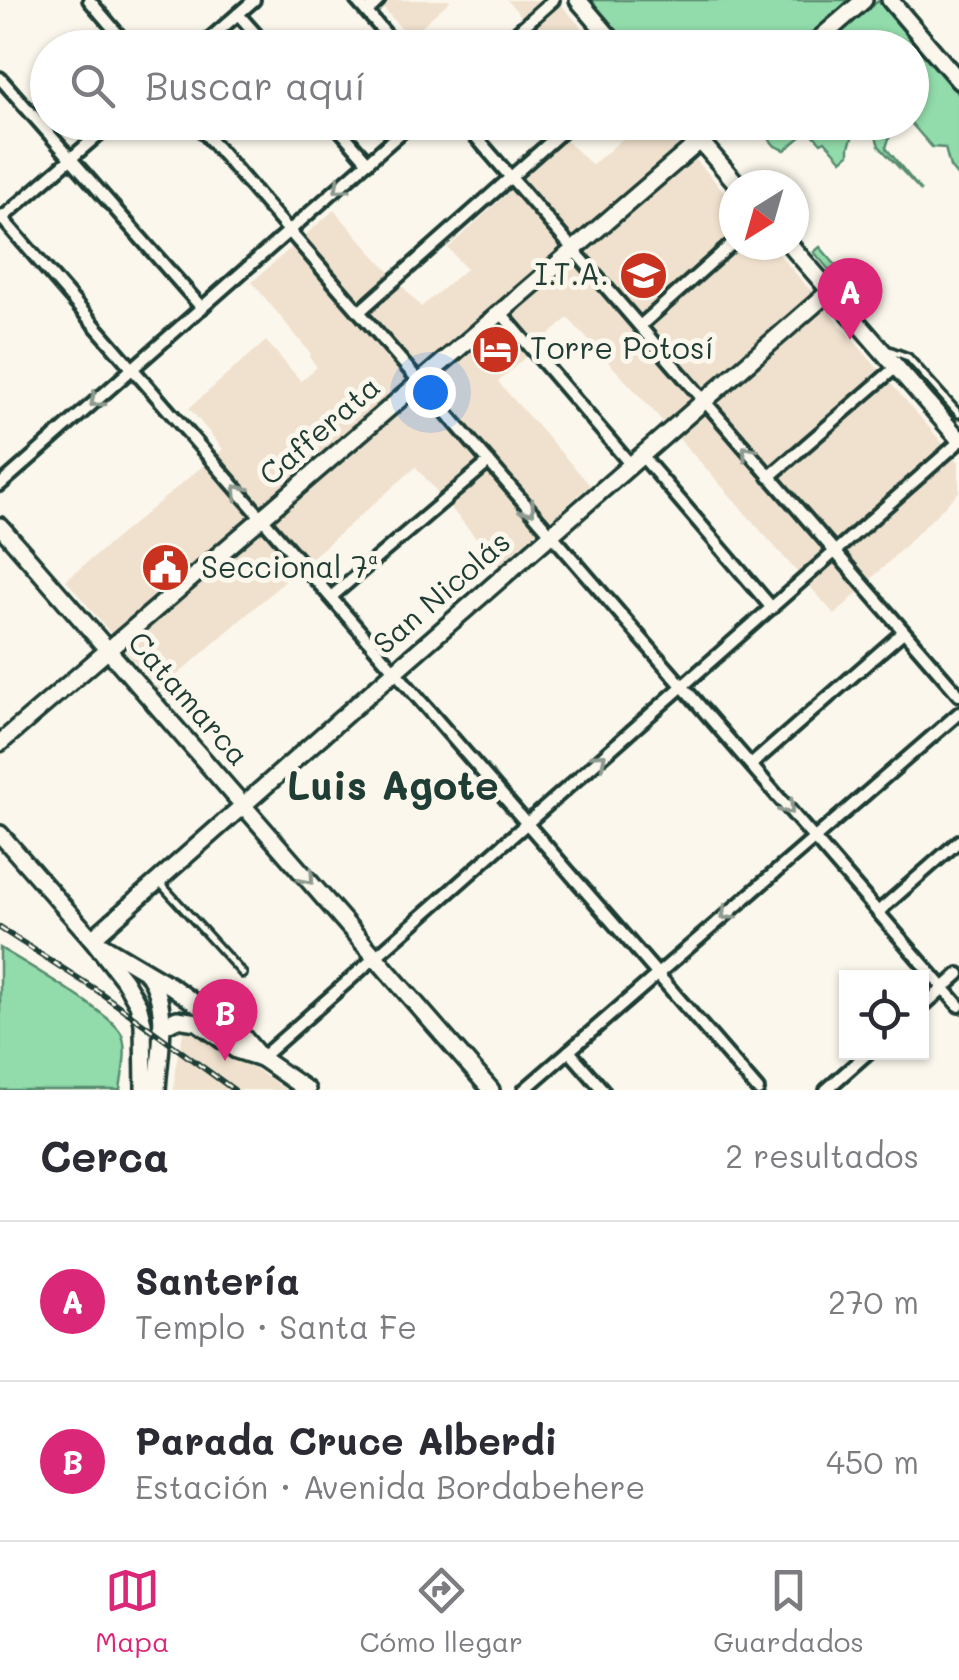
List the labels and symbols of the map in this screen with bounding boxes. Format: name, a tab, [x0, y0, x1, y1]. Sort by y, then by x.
north arrow	[719, 170, 809, 260]
one-way arrow	[333, 175, 352, 193]
school or university icon: I.T.A.	[618, 249, 670, 301]
place label: I.T.A.	[535, 253, 609, 293]
pin: A	[818, 258, 882, 340]
hotel icon: Torre Potosí	[469, 323, 521, 375]
place label: Torre Potosí	[530, 327, 714, 367]
street label: Cafferata	[250, 366, 388, 493]
your location	[405, 367, 456, 418]
one-way arrow	[89, 389, 107, 407]
one-way arrow	[741, 445, 759, 464]
one-way arrow	[233, 485, 251, 503]
one-way arrow	[518, 497, 536, 516]
street label: San Nicolás	[364, 521, 518, 662]
public building icon: Seccional 7ª	[140, 542, 192, 594]
place label: Seccional 7ª	[201, 546, 378, 586]
street label: Catamarca	[120, 622, 259, 773]
one-way arrow	[588, 752, 607, 770]
district label: Luis Agote	[287, 758, 499, 810]
one-way arrow	[776, 796, 794, 814]
one-way arrow	[296, 867, 314, 885]
one-way arrow	[720, 903, 738, 921]
pin: B	[192, 978, 258, 1061]

